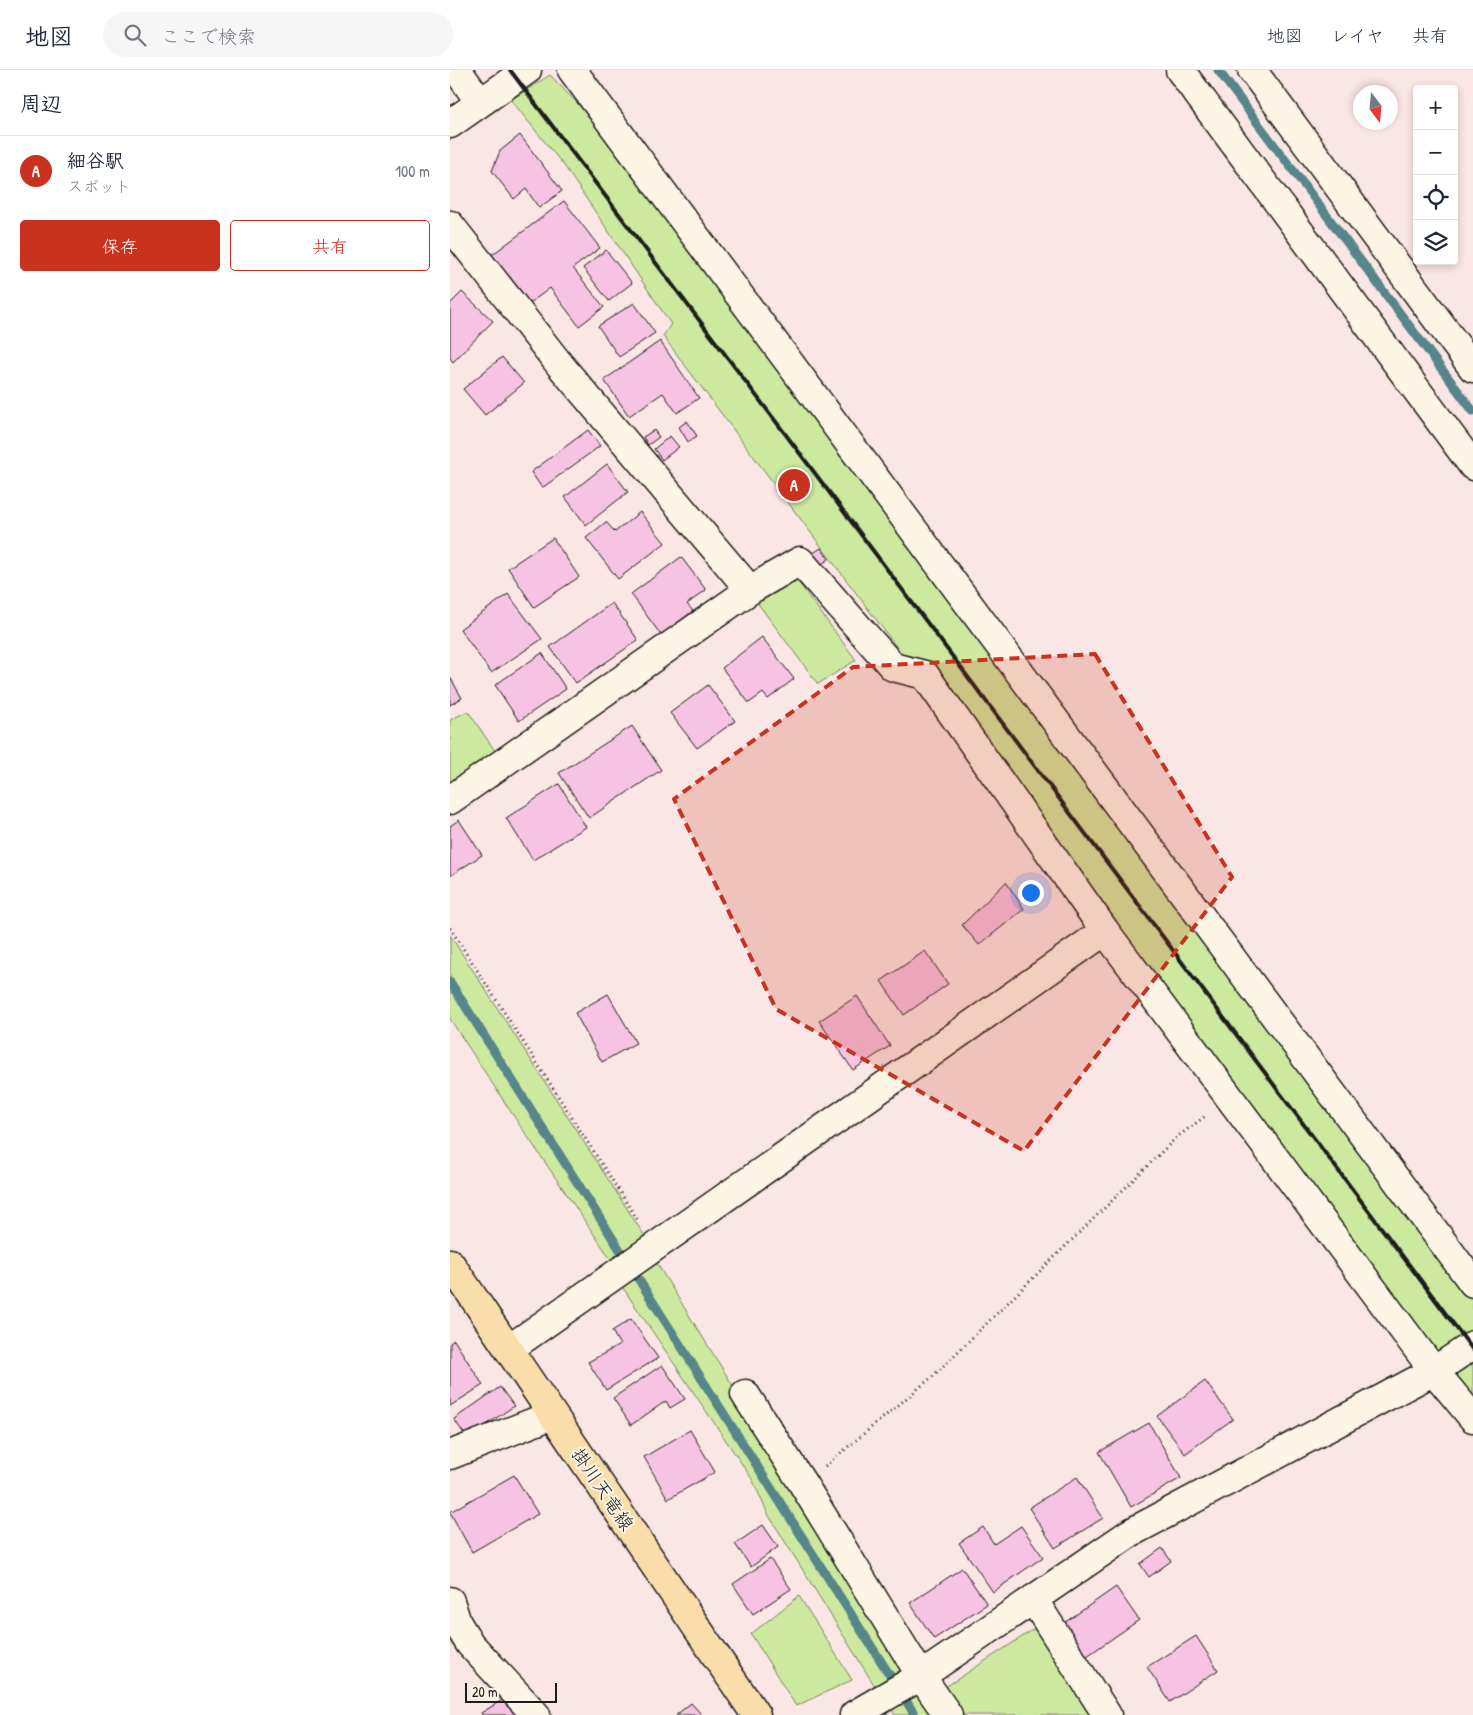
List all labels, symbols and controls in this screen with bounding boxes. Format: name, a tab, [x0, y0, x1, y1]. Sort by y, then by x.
search box	[103, 12, 453, 57]
text: 地図	[25, 20, 73, 52]
icon: search	[121, 21, 149, 49]
text: ここで検索	[161, 23, 256, 49]
text: 地図	[1267, 23, 1303, 48]
text: レイヤ	[1331, 23, 1384, 48]
text: 共有	[1412, 23, 1448, 48]
north arrow	[1353, 85, 1398, 130]
map controls	[1413, 85, 1458, 265]
button: +	[1413, 85, 1458, 130]
text: 周辺	[20, 89, 62, 118]
button: −	[1413, 130, 1458, 175]
text: 細谷駅	[67, 147, 124, 173]
text: A	[32, 160, 40, 182]
text: 100 m	[395, 160, 430, 182]
text: スポット	[67, 175, 131, 197]
button: locate	[1413, 175, 1458, 220]
button: 保存	[20, 220, 220, 271]
button: 共有	[230, 220, 430, 271]
button: layers	[1413, 220, 1458, 265]
pin: A	[778, 466, 810, 504]
your location	[1018, 880, 1044, 906]
street label: 掛川天竜線	[566, 1442, 640, 1536]
scale bar	[465, 1680, 558, 1703]
text: 20 m	[472, 1682, 498, 1701]

